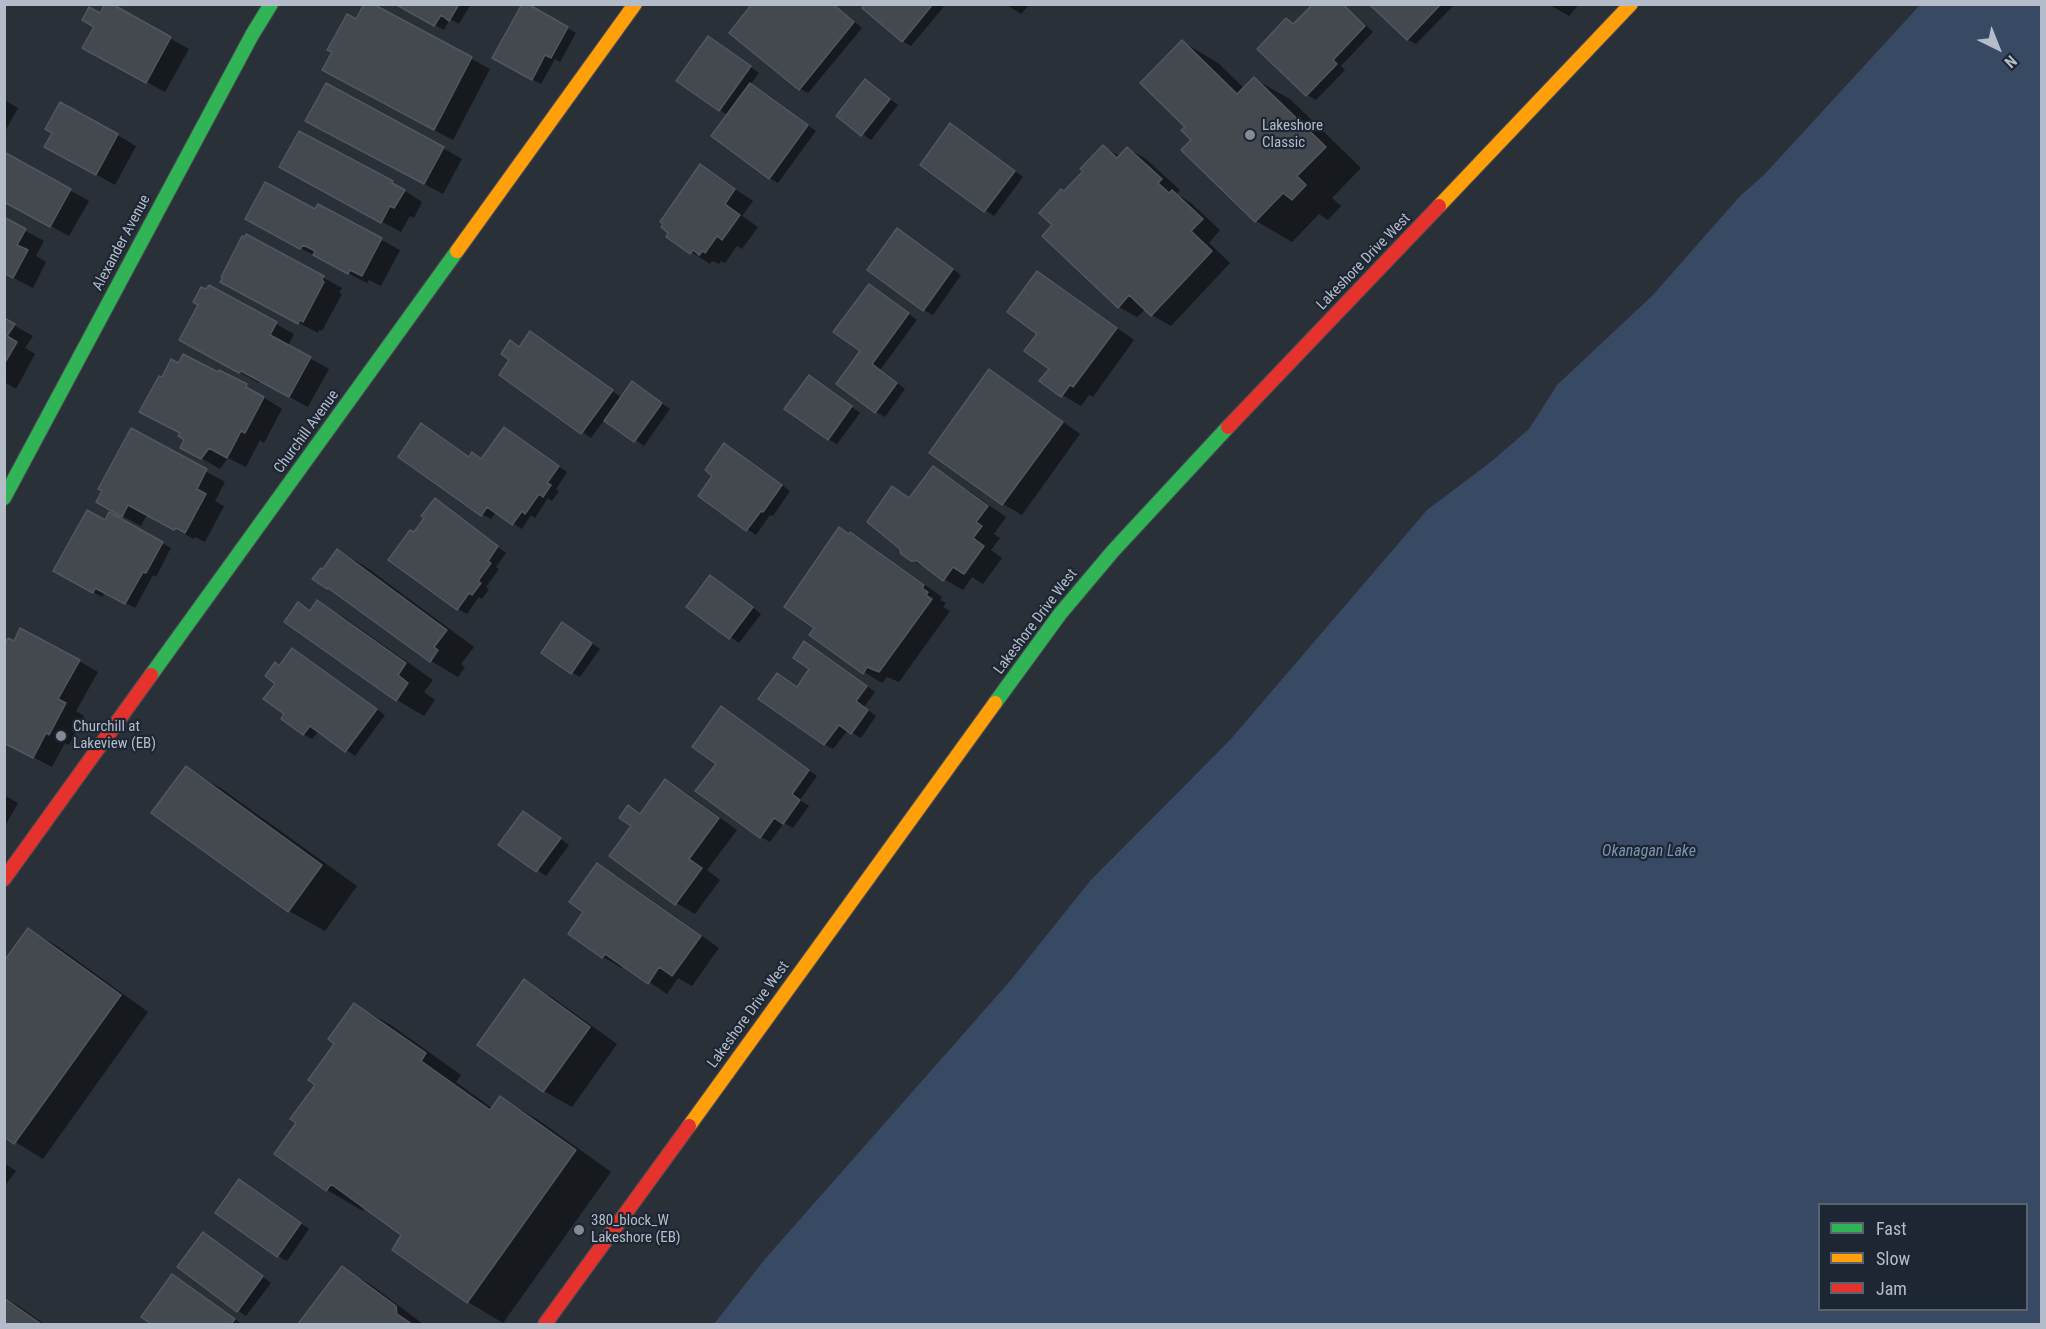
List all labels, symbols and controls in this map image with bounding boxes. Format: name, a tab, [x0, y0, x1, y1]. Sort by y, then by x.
north arrow	[1968, 18, 2028, 78]
text: N	[2001, 51, 2021, 72]
place label: Lakeshore Classic	[1262, 117, 1323, 152]
marker: Lakeshore Classic	[1243, 128, 1257, 142]
street label: Alexander Avenue	[89, 192, 155, 294]
street label: Lakeshore Drive West	[1313, 210, 1415, 314]
street label: Churchill Avenue	[271, 387, 343, 477]
street label: Lakeshore Drive West	[990, 566, 1082, 678]
place label: Churchill at Lakeview (EB)	[73, 718, 156, 753]
marker: Churchill at Lakeview (EB)	[54, 729, 68, 743]
water label: Okanagan Lake	[1602, 842, 1696, 862]
street label: Lakeshore Drive West	[704, 958, 794, 1072]
legend	[1818, 1203, 2028, 1311]
place label: 380_block_W Lakeshore (EB)	[591, 1212, 681, 1247]
text: Fast	[1876, 1218, 1907, 1239]
marker: 380_block_W Lakeshore (EB)	[572, 1223, 586, 1237]
text: Slow	[1876, 1248, 1910, 1269]
text: Jam	[1876, 1278, 1907, 1299]

